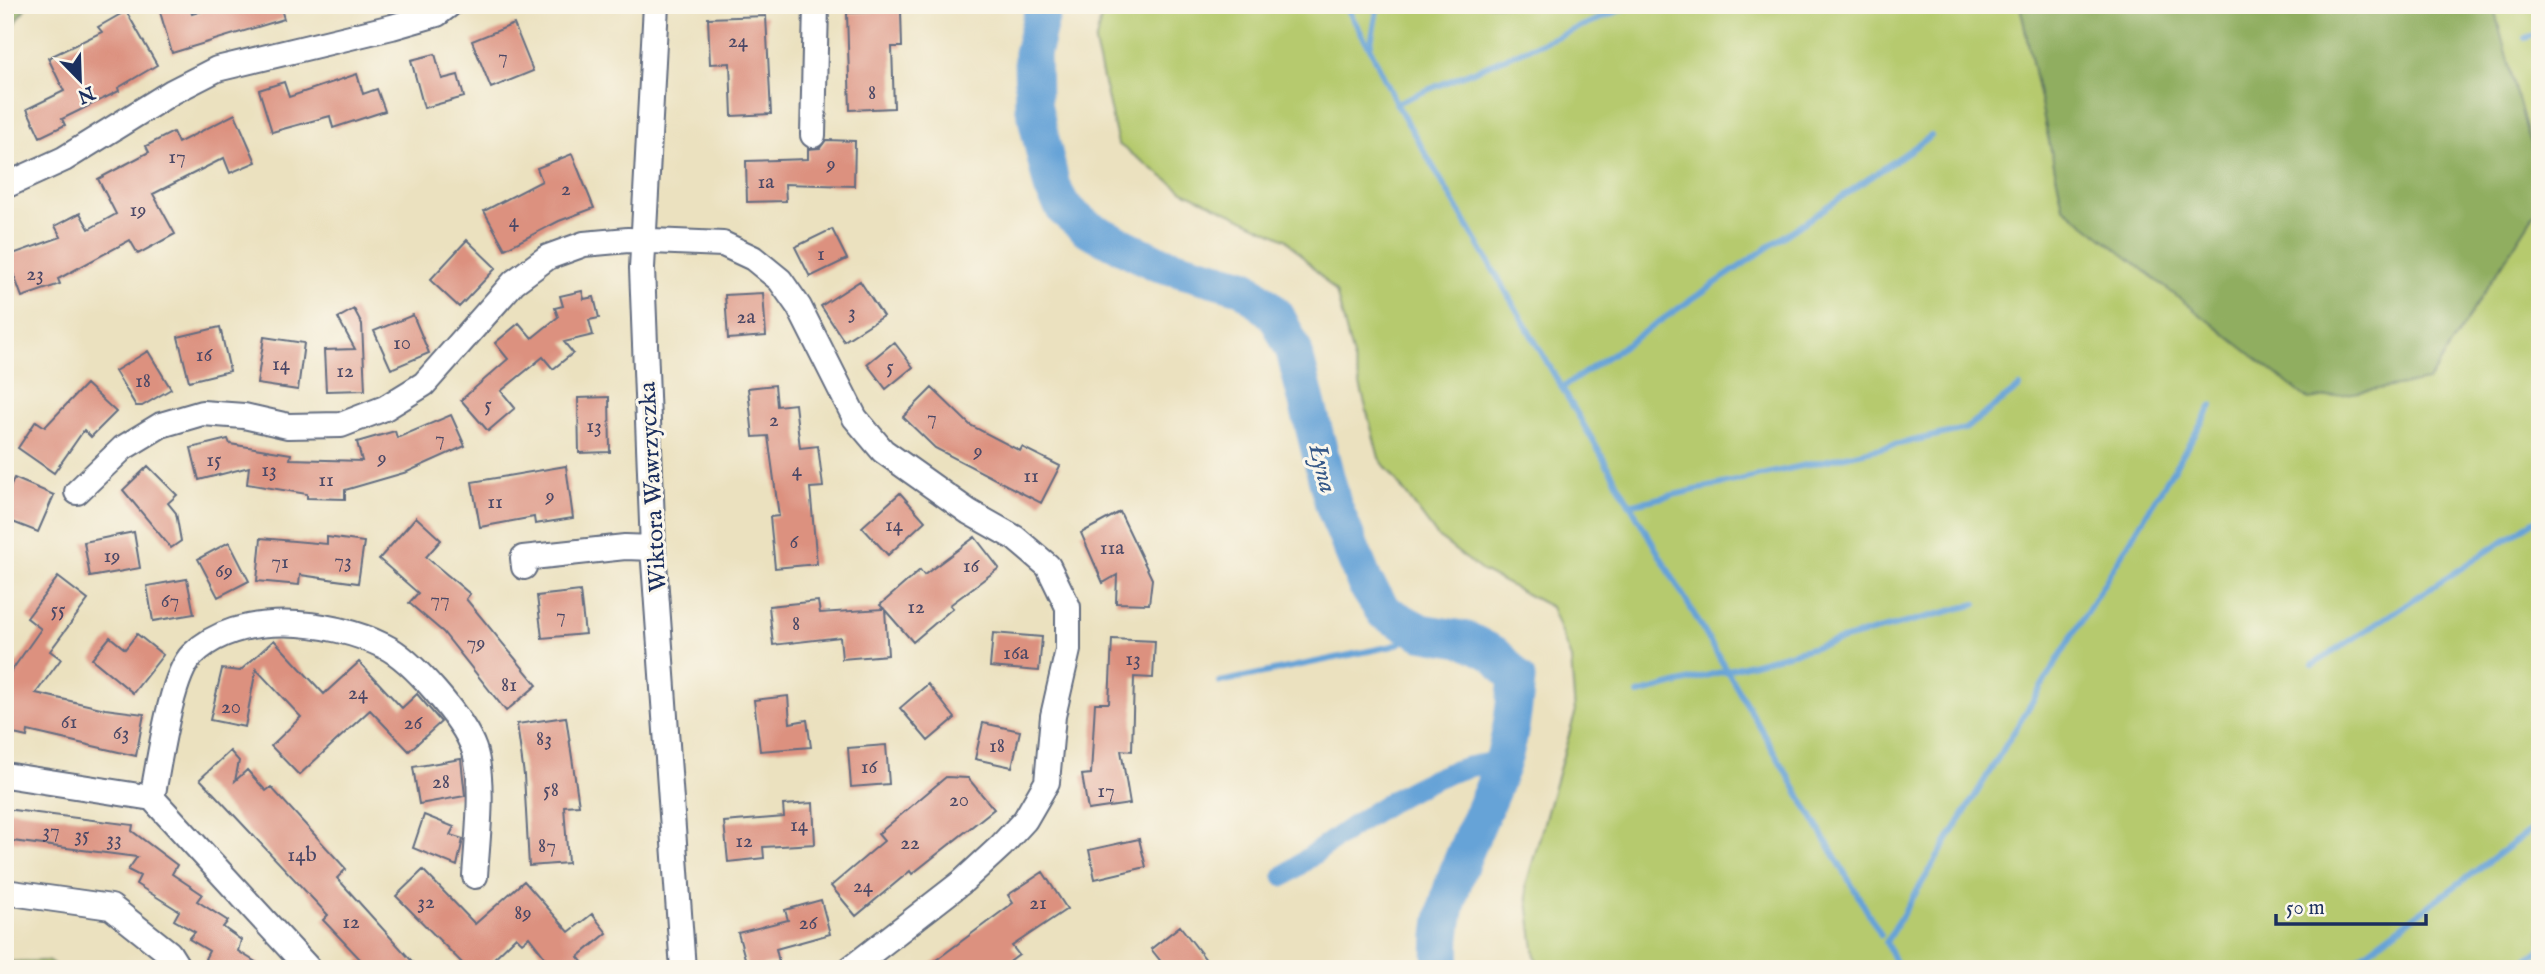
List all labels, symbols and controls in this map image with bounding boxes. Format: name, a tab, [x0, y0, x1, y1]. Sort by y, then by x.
house number: 24	[728, 28, 749, 55]
house number: 7	[498, 44, 508, 71]
north arrow	[46, 46, 116, 116]
text: N	[73, 79, 99, 108]
house number: 8	[868, 80, 876, 107]
house number: 17	[168, 144, 186, 171]
house number: 9	[825, 151, 836, 178]
house number: 1a	[758, 169, 775, 196]
house number: 2	[561, 176, 571, 203]
house number: 19	[130, 197, 147, 224]
house number: 4	[509, 208, 520, 235]
house number: 1	[817, 241, 825, 268]
house number: 23	[26, 261, 44, 288]
house number: 3	[848, 299, 856, 326]
house number: 2a	[737, 304, 756, 331]
house number: 10	[393, 330, 411, 357]
house number: 16	[196, 342, 213, 369]
house number: 14	[272, 351, 291, 378]
house number: 5	[886, 354, 894, 381]
house number: 12	[336, 358, 354, 385]
house number: 18	[135, 368, 151, 395]
street label: Wiktora Wawrzyczka	[632, 380, 674, 593]
house number: 5	[484, 392, 492, 419]
house number: 7	[927, 405, 937, 432]
house number: 2	[769, 407, 779, 434]
house number: 13	[586, 413, 602, 440]
house number: 7	[435, 426, 445, 453]
house number: 9	[972, 438, 983, 465]
water label: Łyna	[1300, 439, 1345, 496]
house number: 9	[376, 445, 387, 472]
house number: 15	[206, 447, 222, 474]
house number: 13	[261, 457, 277, 484]
house number: 4	[792, 457, 803, 484]
house number: 11	[1023, 463, 1039, 490]
house number: 11	[318, 467, 334, 494]
house number: 9	[544, 483, 555, 510]
house number: 11	[487, 489, 503, 516]
house number: 14	[885, 512, 904, 539]
house number: 6	[790, 529, 800, 556]
house number: 11a	[1100, 535, 1125, 562]
house number: 19	[104, 543, 121, 570]
house number: 73	[334, 548, 352, 575]
house number: 71	[271, 549, 289, 576]
house number: 16	[963, 553, 980, 580]
house number: 69	[215, 558, 233, 585]
house number: 77	[430, 587, 450, 614]
house number: 67	[161, 588, 179, 615]
house number: 12	[907, 594, 925, 621]
house number: 55	[50, 597, 66, 624]
house number: 7	[556, 603, 566, 630]
house number: 8	[792, 611, 800, 638]
house number: 79	[467, 630, 486, 657]
house number: 16a	[1003, 640, 1030, 667]
house number: 13	[1125, 646, 1141, 673]
house number: 81	[501, 672, 517, 699]
house number: 24	[348, 680, 369, 707]
house number: 20	[221, 694, 241, 721]
house number: 61	[61, 709, 77, 736]
house number: 26	[404, 710, 423, 737]
house number: 63	[113, 720, 129, 747]
house number: 83	[536, 726, 552, 753]
house number: 18	[989, 733, 1005, 760]
house number: 16	[861, 754, 878, 781]
house number: 28	[432, 769, 450, 796]
house number: 58	[543, 777, 559, 804]
house number: 17	[1097, 778, 1115, 805]
house number: 20	[949, 787, 969, 814]
house number: 14	[790, 812, 809, 839]
house number: 37	[42, 818, 60, 845]
house number: 35	[74, 822, 90, 849]
house number: 33	[106, 826, 122, 853]
house number: 12	[735, 828, 753, 855]
house number: 22	[900, 830, 920, 857]
house number: 87	[538, 833, 556, 860]
house number: 14b	[287, 842, 317, 869]
house number: 24	[853, 873, 874, 900]
scale bar	[2276, 883, 2426, 927]
house number: 32	[417, 889, 435, 916]
house number: 21	[1029, 890, 1047, 917]
text: 50 m	[2286, 895, 2325, 922]
house number: 89	[514, 900, 532, 927]
house number: 12	[342, 909, 360, 936]
house number: 26	[799, 910, 818, 937]

